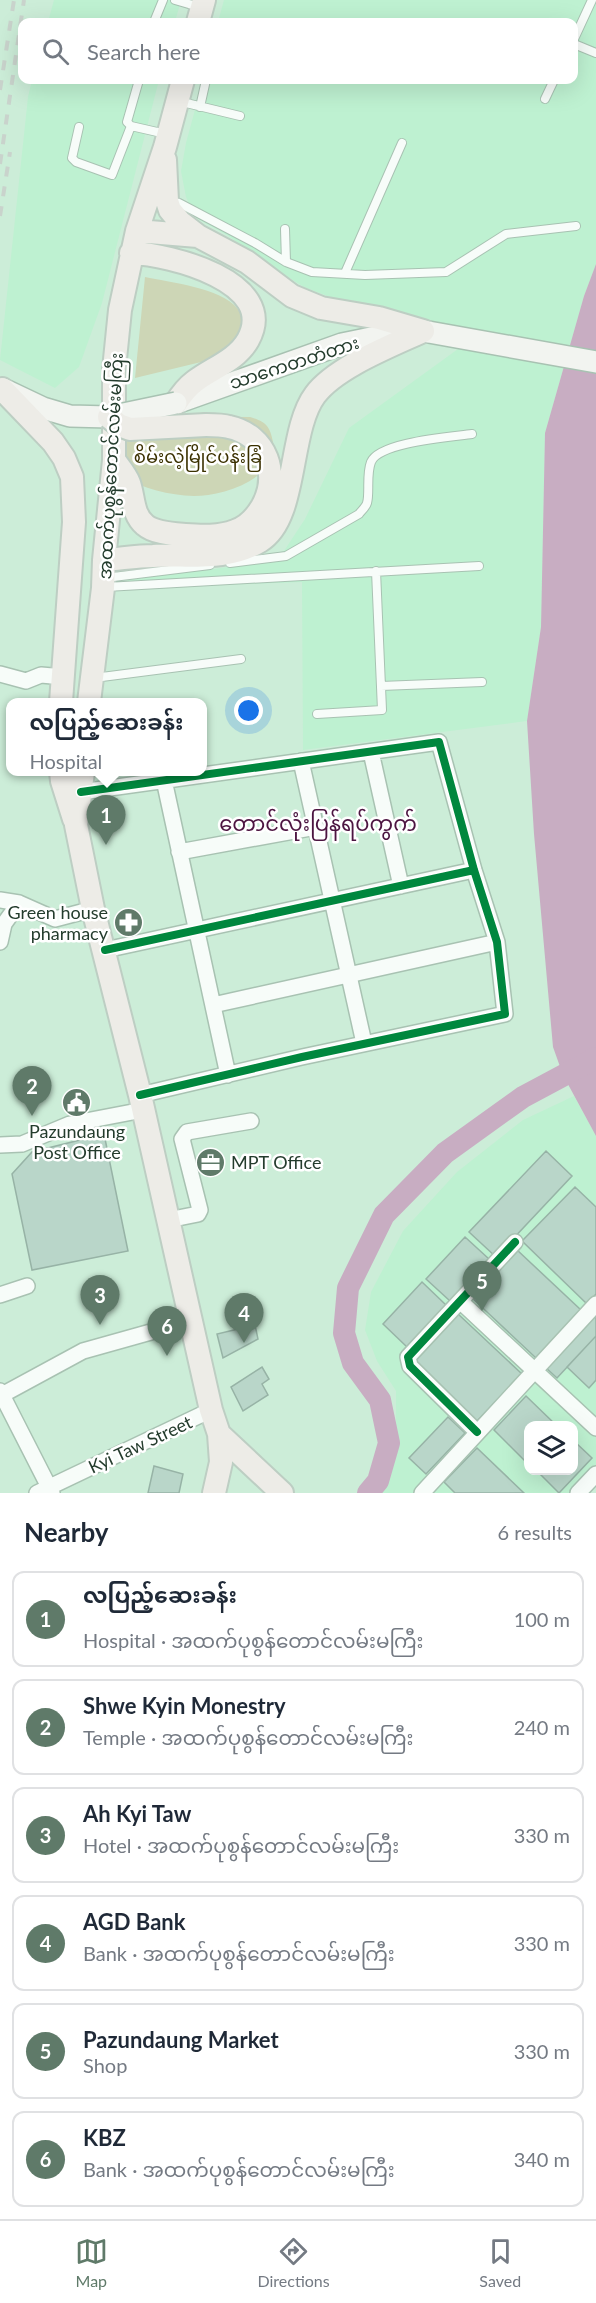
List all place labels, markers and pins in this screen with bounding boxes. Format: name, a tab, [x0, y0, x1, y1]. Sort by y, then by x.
pin: 1	[86, 796, 126, 845]
place label: Green house pharmacy	[8, 901, 109, 944]
pharmacy icon: Green house pharmacy	[113, 906, 145, 938]
pin: 2	[12, 1066, 51, 1116]
public building icon: Pazundaung Post Office	[61, 1086, 93, 1118]
place label: Pazundaung Post Office	[29, 1120, 125, 1163]
office icon: MPT Office	[194, 1146, 226, 1178]
place label: MPT Office	[231, 1151, 321, 1173]
pin: 5	[462, 1262, 502, 1311]
pin: 3	[80, 1276, 120, 1325]
pin: 4	[224, 1294, 264, 1343]
pin: 6	[148, 1306, 186, 1356]

